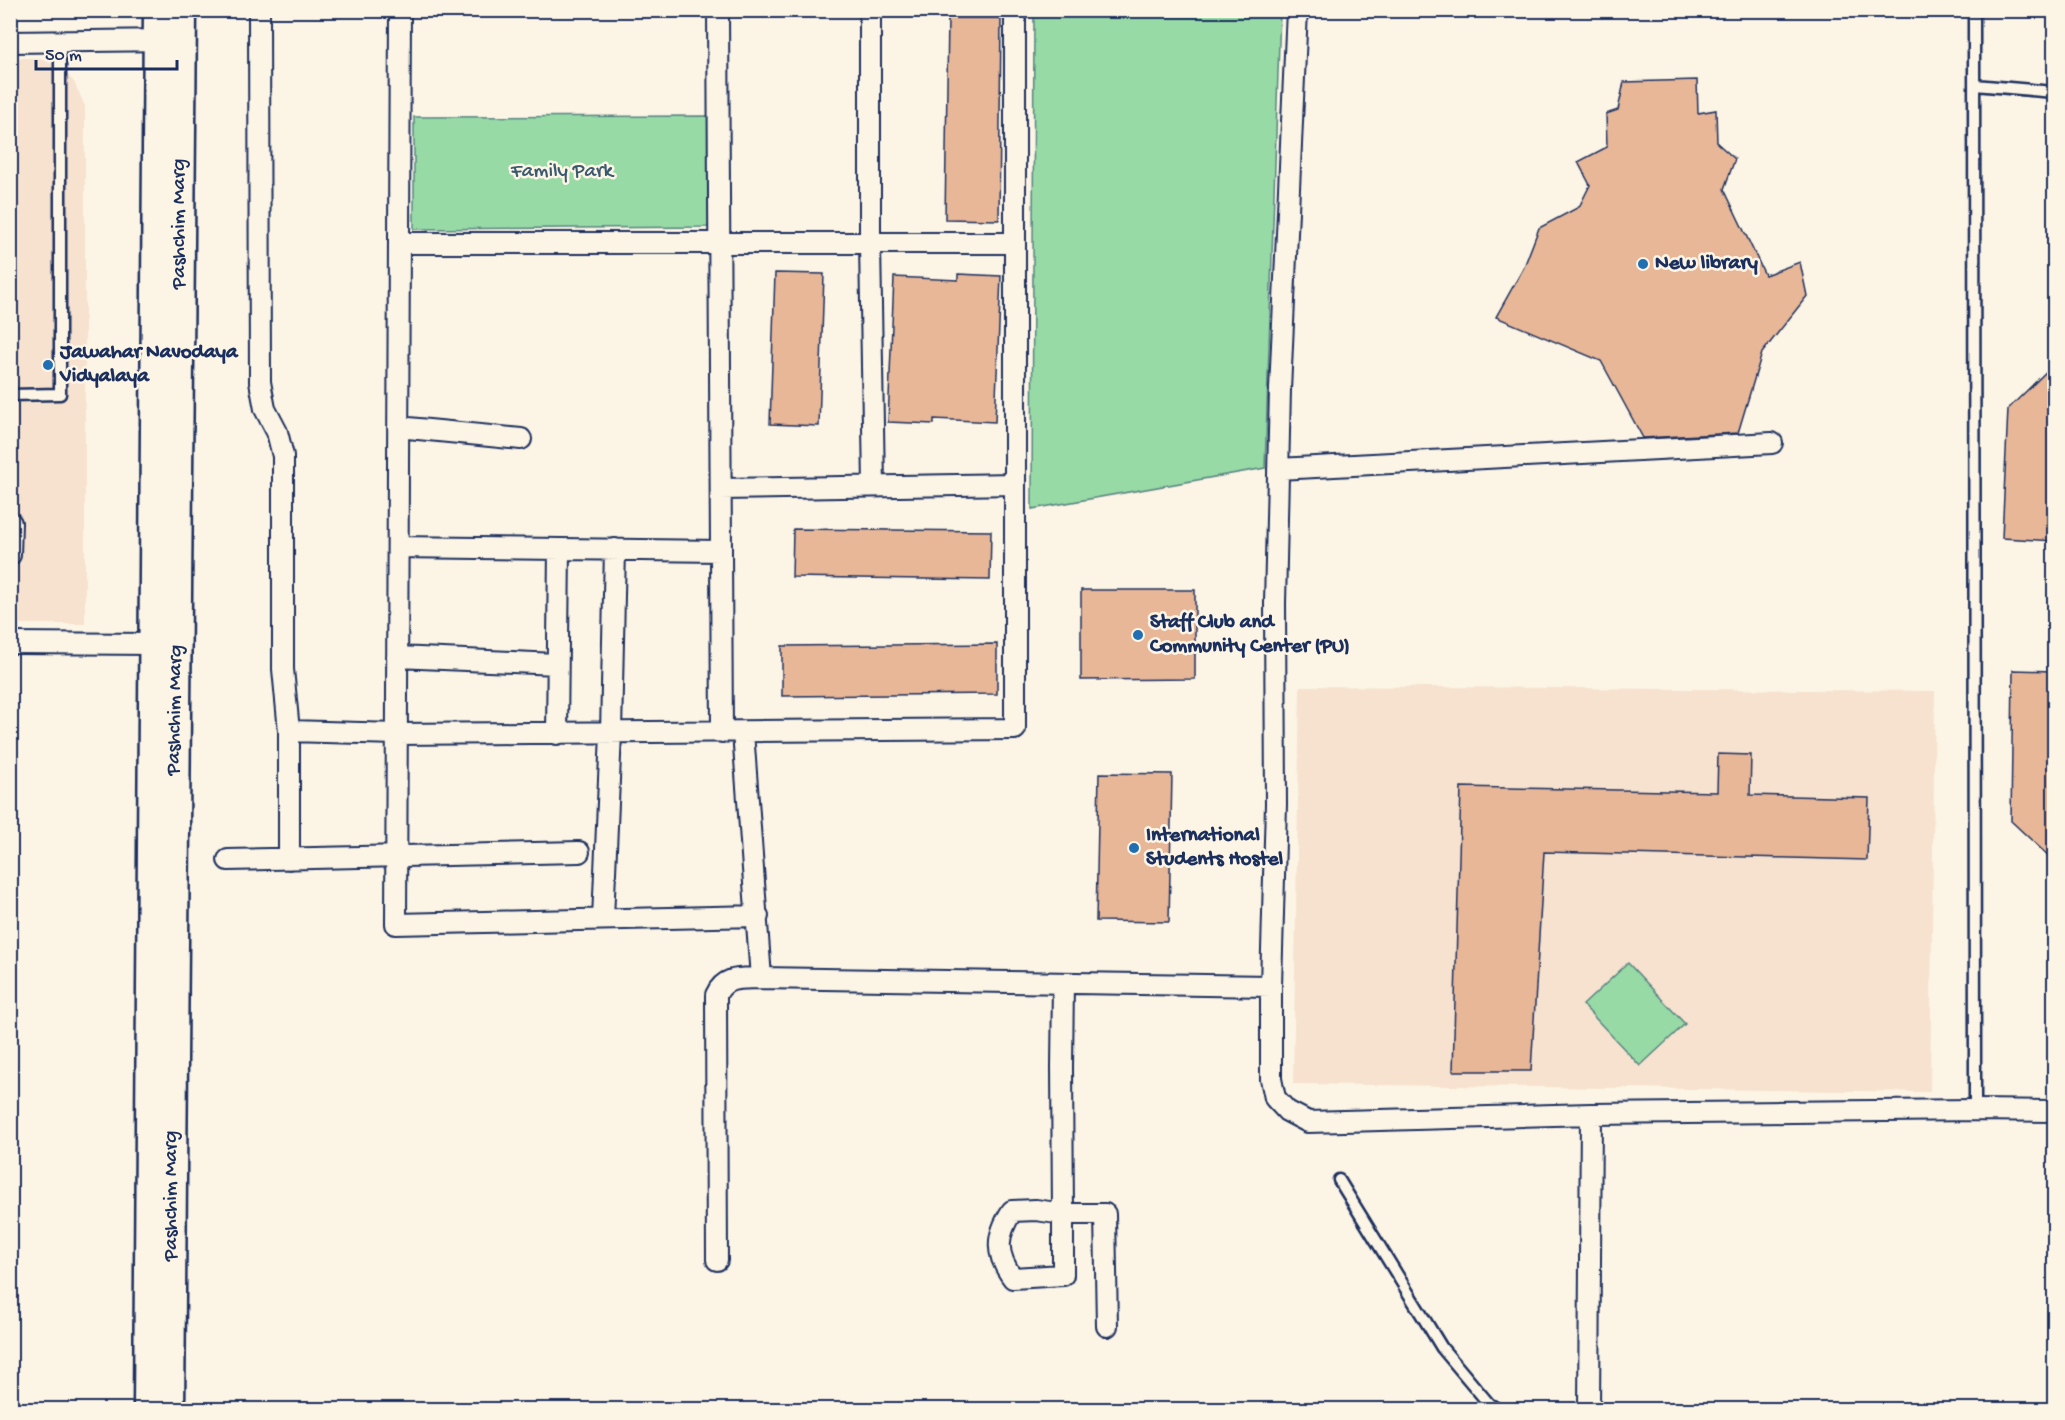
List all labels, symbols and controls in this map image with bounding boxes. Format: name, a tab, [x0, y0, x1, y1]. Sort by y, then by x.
scale bar	[36, 33, 177, 71]
text: 50 m	[45, 46, 82, 67]
street label: Pashchim Marg	[168, 159, 193, 290]
park label: Family Park	[510, 160, 616, 185]
place label: New library	[1655, 252, 1759, 277]
marker: New library	[1636, 257, 1650, 271]
place label: Jawahar Navodaya Vidyalaya	[59, 341, 239, 390]
marker: Jawahar Navodaya Vidyalaya	[41, 358, 55, 372]
place label: Staff Club and Community Center (PU)	[1149, 611, 1350, 660]
marker: Staff Club and Community Center (PU)	[1131, 628, 1145, 642]
street label: Pashchim Marg	[162, 644, 190, 777]
place label: International Students Hostel	[1146, 824, 1284, 873]
marker: International Students Hostel	[1127, 841, 1141, 855]
street label: Pashchim Marg	[160, 1131, 185, 1262]

